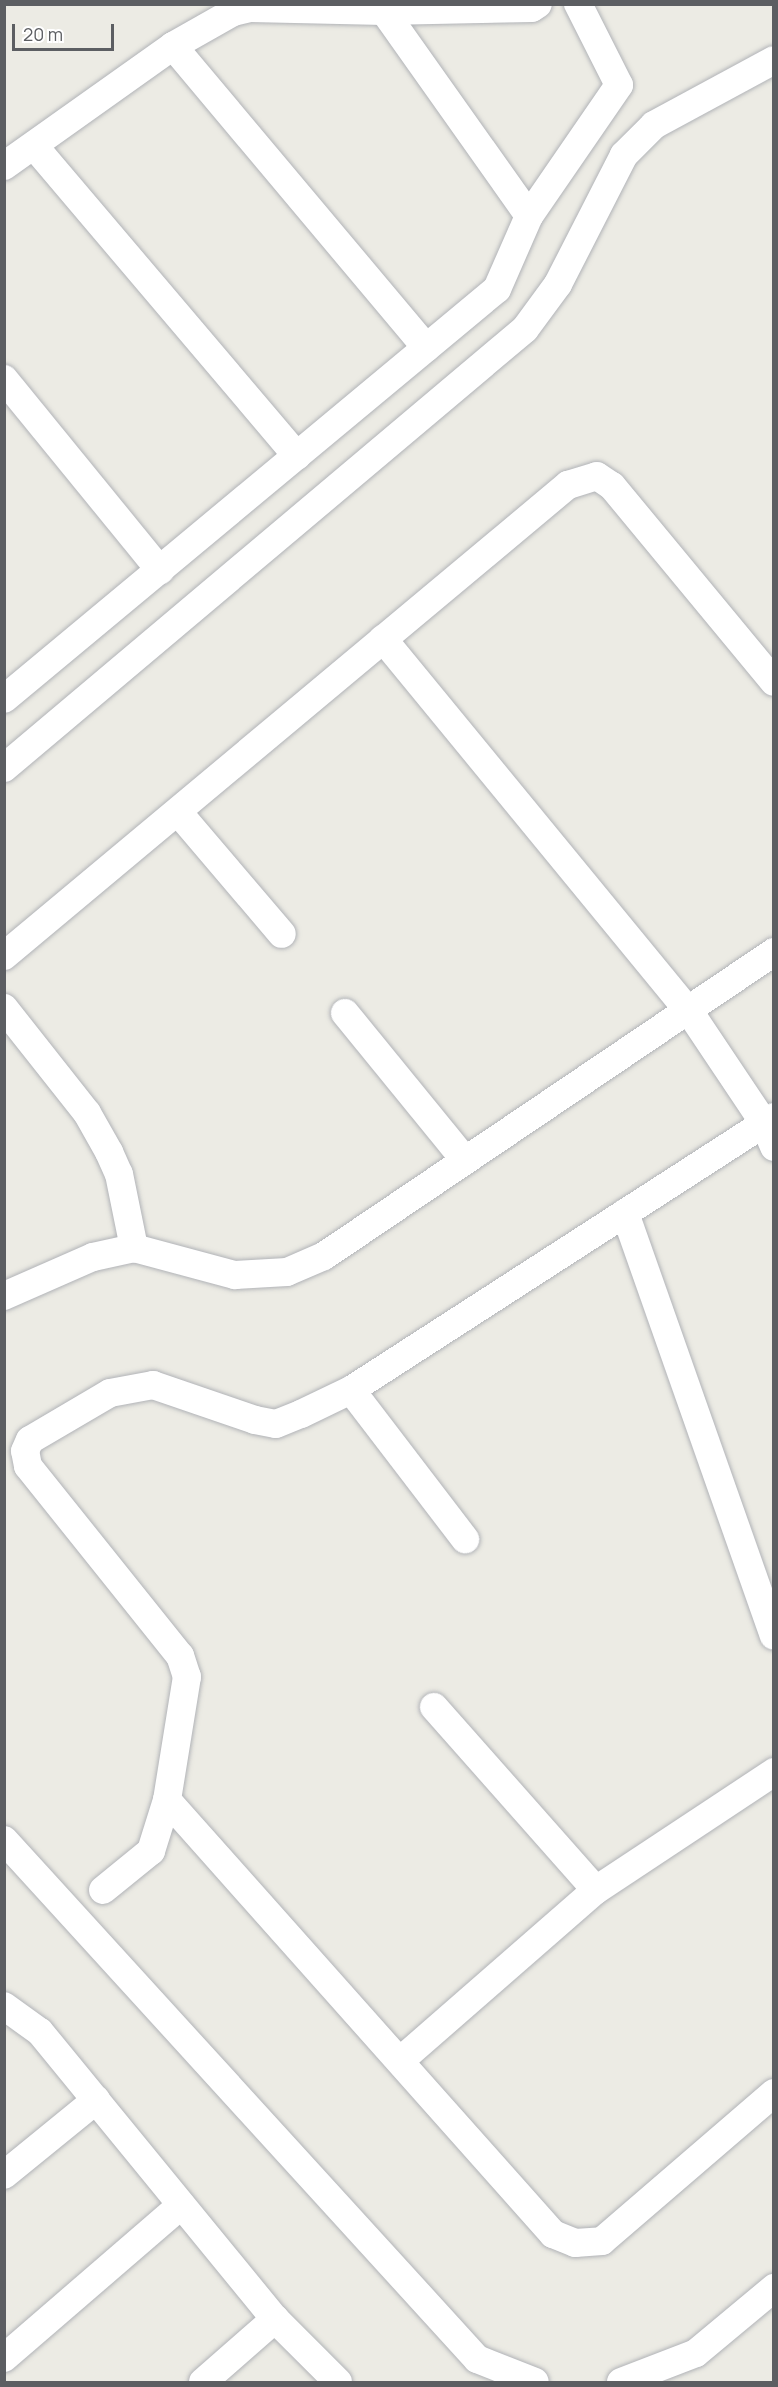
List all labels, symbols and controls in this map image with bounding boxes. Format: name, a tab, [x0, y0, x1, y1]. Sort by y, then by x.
scale bar	[15, 12, 117, 50]
text: 20 m	[23, 22, 63, 46]

